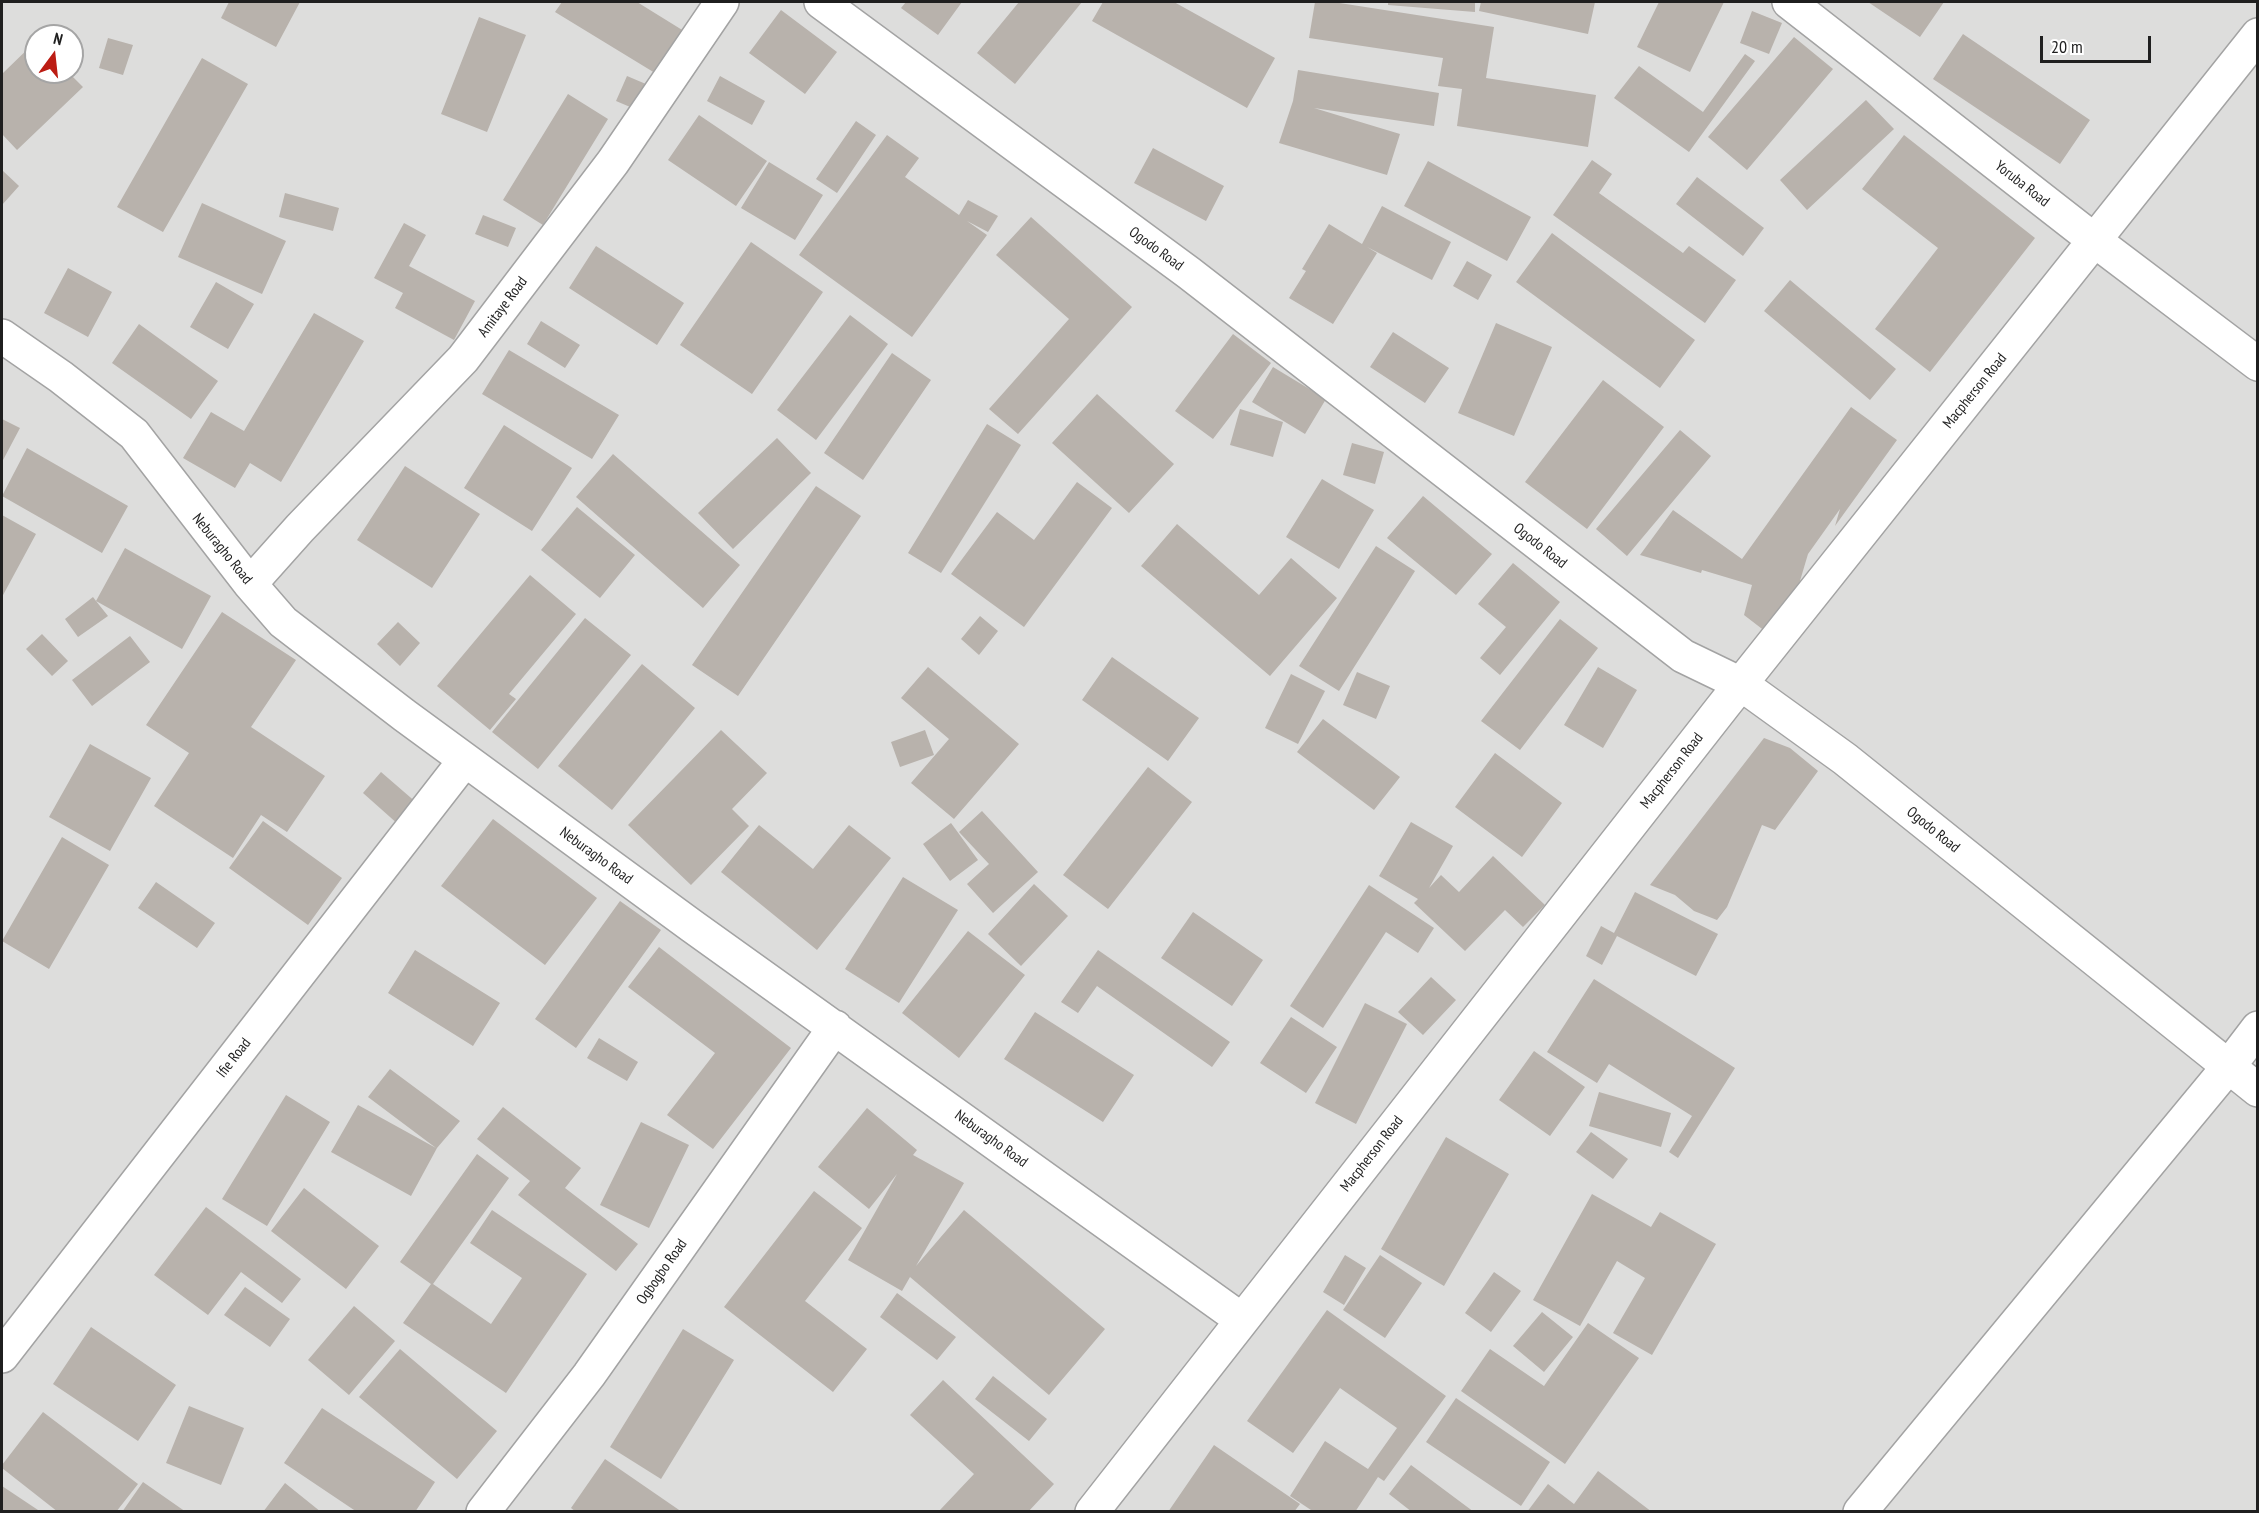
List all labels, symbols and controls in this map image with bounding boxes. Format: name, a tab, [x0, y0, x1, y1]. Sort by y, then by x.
north arrow	[24, 24, 84, 84]
scale bar	[2043, 24, 2154, 62]
text: N	[51, 28, 65, 49]
text: 20 m	[2051, 35, 2083, 58]
street label: Yoruba Road	[1991, 157, 2053, 211]
street label: Ogodo Road	[1125, 223, 1187, 275]
street label: Amitaye Road	[474, 273, 532, 341]
street label: Macpherson Road	[1939, 350, 2011, 432]
street label: Neburagho Road	[188, 510, 256, 588]
street label: Ogodo Road	[1510, 520, 1570, 572]
street label: Macpherson Road	[1637, 730, 1707, 812]
street label: Ogodo Road	[1903, 803, 1963, 857]
street label: Neburagho Road	[556, 824, 636, 888]
street label: Ifie Road	[213, 1035, 255, 1081]
street label: Neburagho Road	[951, 1107, 1031, 1171]
street label: Macpherson Road	[1337, 1113, 1407, 1195]
street label: Ogbogbo Road	[633, 1236, 691, 1308]

